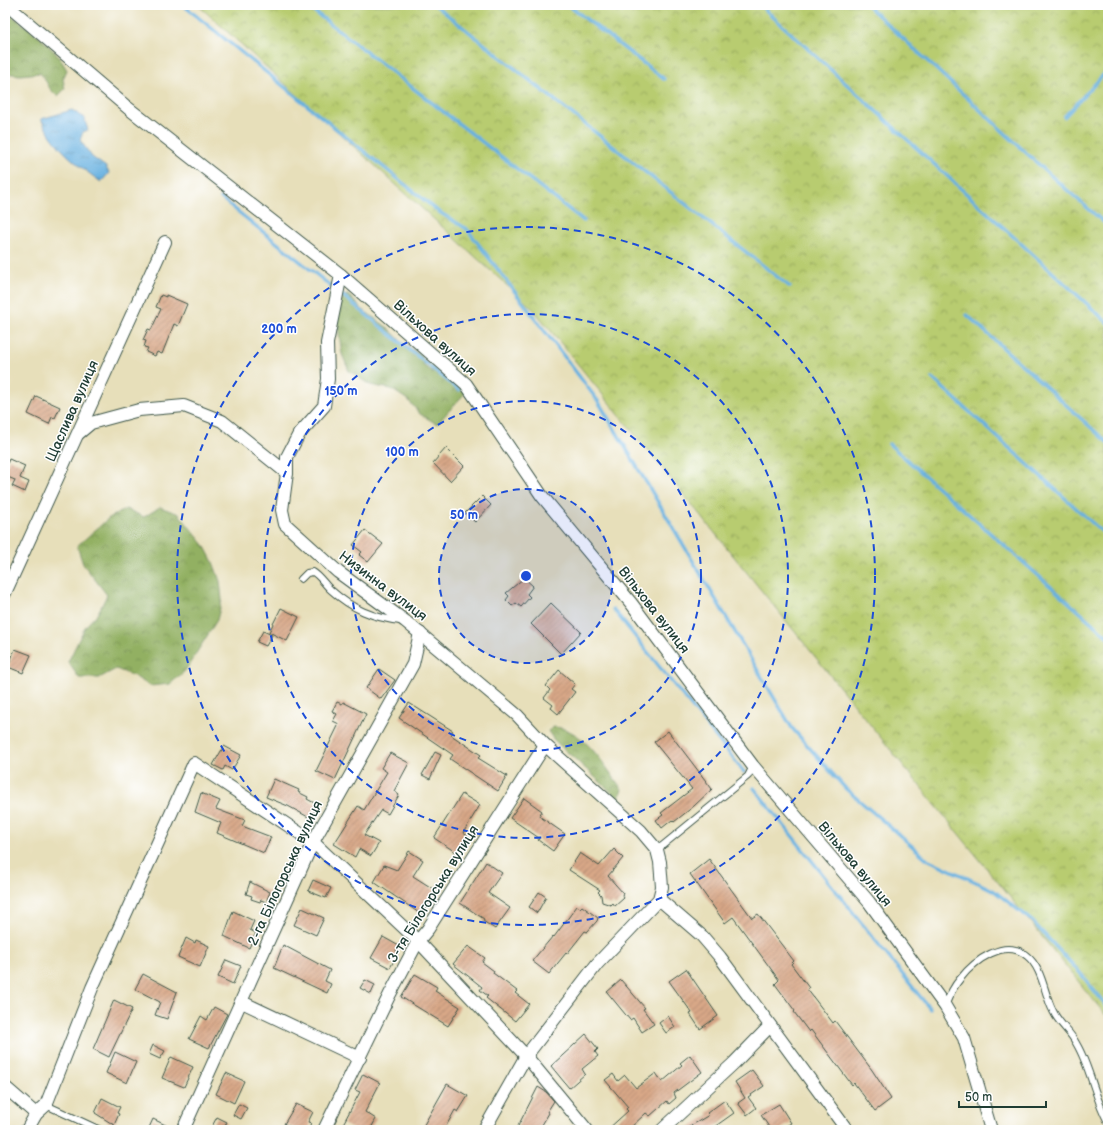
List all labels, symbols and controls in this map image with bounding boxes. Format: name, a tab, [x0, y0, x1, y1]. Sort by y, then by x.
street label: Вільхова вулиця	[390, 296, 480, 380]
text: 200 m	[261, 322, 297, 337]
street label: Щаслива вулиця	[42, 357, 102, 464]
text: 150 m	[325, 384, 357, 399]
text: 100 m	[385, 445, 419, 460]
text: 50 m	[450, 508, 478, 523]
street label: Низинна вулиця	[335, 547, 431, 625]
street label: Вільхова вулиця	[615, 563, 693, 657]
centre of rings	[519, 569, 533, 583]
street label: 2-га Білогорська вулиця	[244, 798, 326, 948]
street label: Вільхова вулиця	[815, 818, 896, 910]
street label: 3-тя Білогорська вулиця	[384, 822, 482, 966]
scale bar	[959, 1083, 1046, 1109]
text: 50 m	[965, 1090, 992, 1105]

